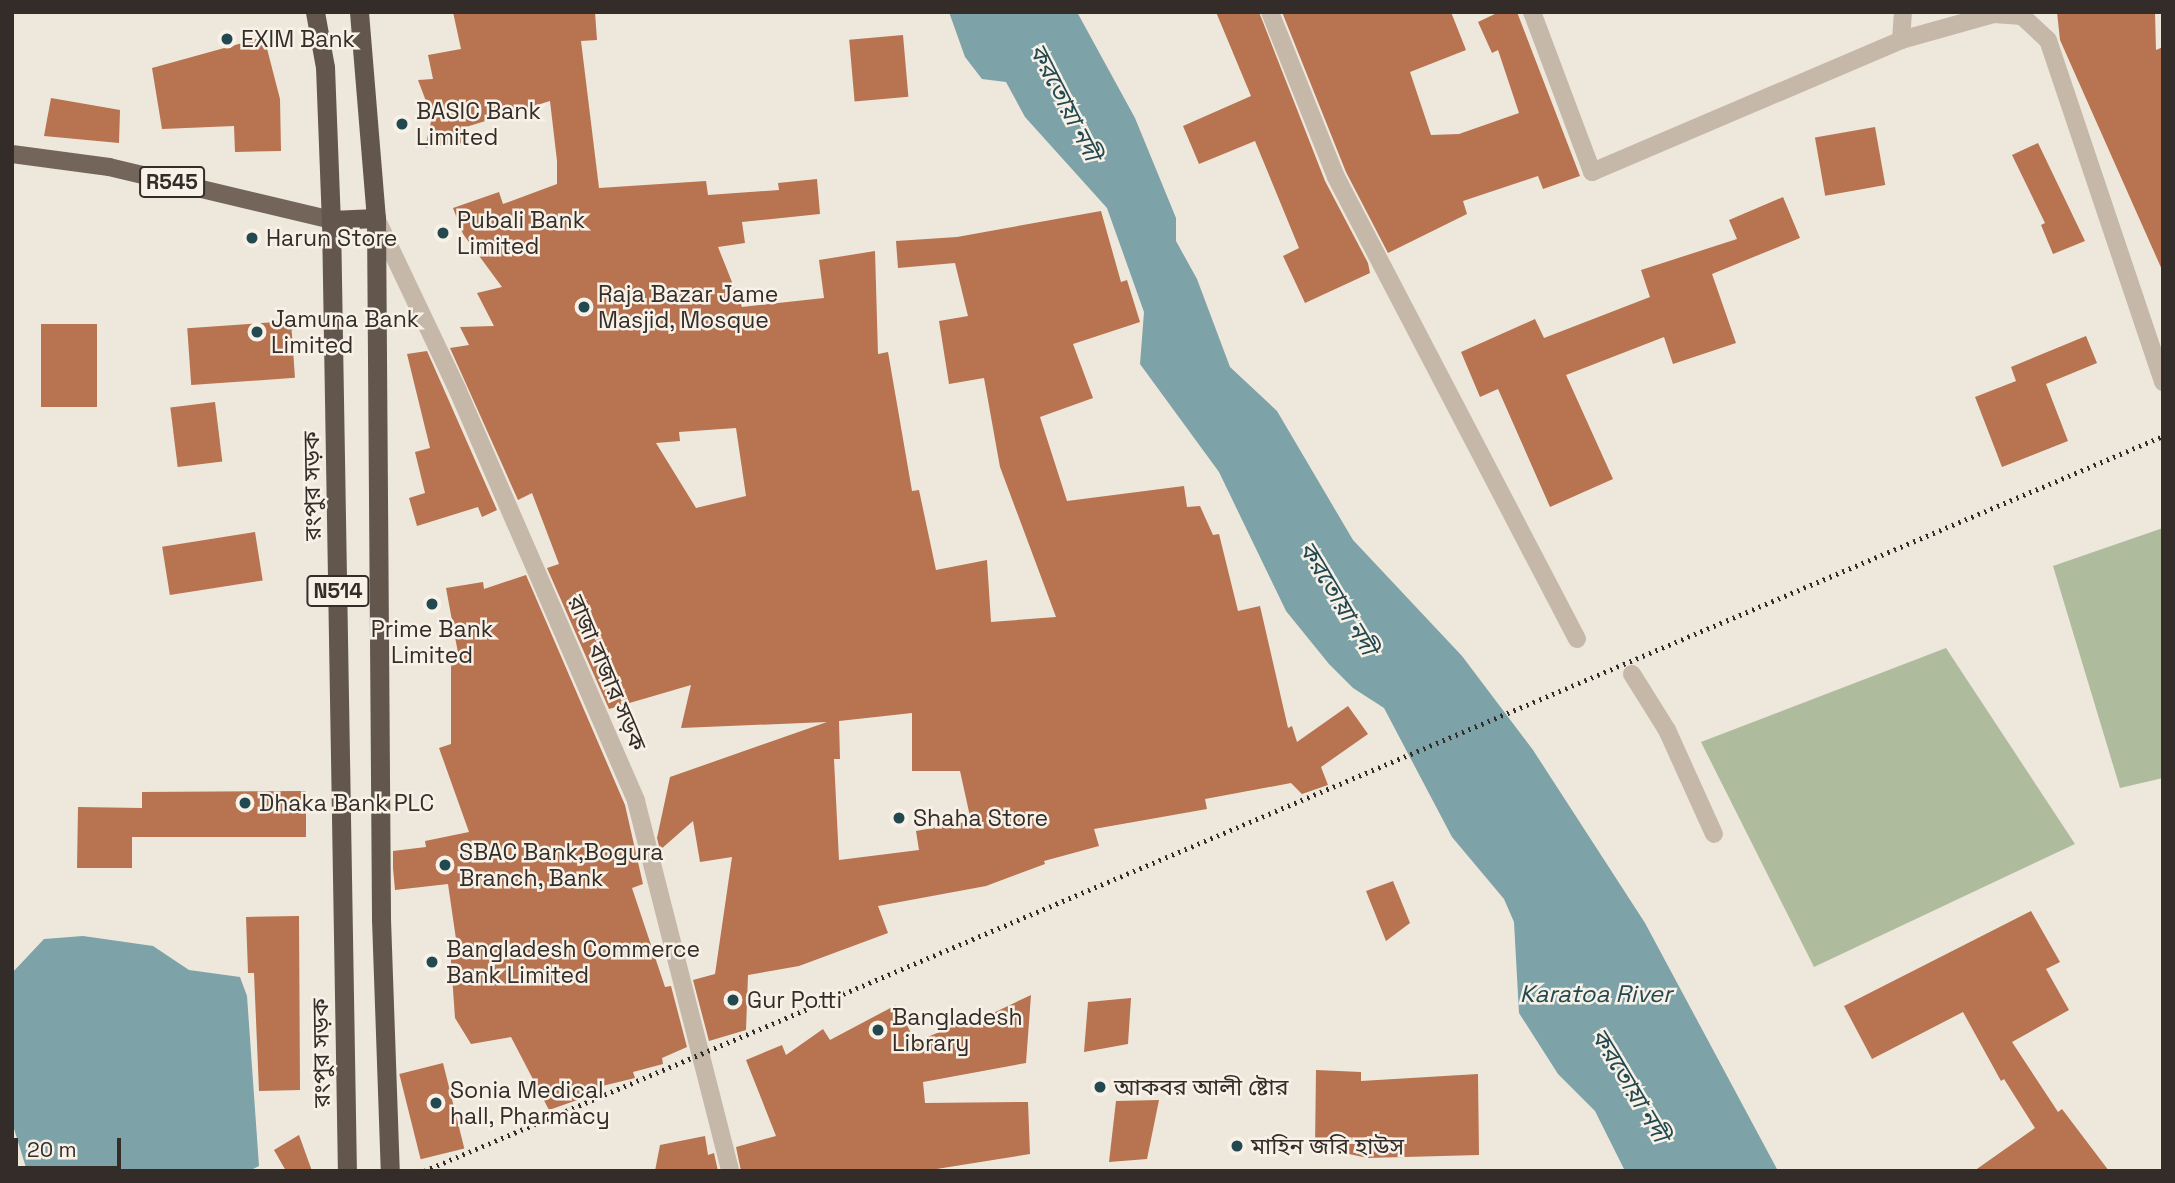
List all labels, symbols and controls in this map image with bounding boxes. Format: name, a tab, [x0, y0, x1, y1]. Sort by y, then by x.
place label: EXIM Bank	[241, 25, 355, 53]
marker: EXIM Bank	[219, 31, 235, 47]
water label: করতোয়া নদী	[1023, 39, 1107, 165]
place label: BASIC Bank Limited	[416, 97, 541, 151]
marker: BASIC Bank Limited	[394, 116, 410, 132]
road number: R545	[139, 164, 205, 200]
place label: Pubali Bank Limited	[457, 206, 585, 260]
place label: Harun Store	[266, 224, 397, 252]
marker: Pubali Bank Limited	[435, 225, 451, 241]
marker: Harun Store	[244, 230, 260, 246]
place label: Raja Bazar Jame Masjid, Mosque	[598, 280, 778, 334]
marker: Raja Bazar Jame Masjid, Mosque	[576, 299, 592, 315]
place label: Jamuna Bank Limited	[271, 305, 419, 359]
marker: Jamuna Bank Limited	[249, 324, 265, 340]
street label: রংপুর সড়ক	[297, 431, 327, 541]
water label: করতোয়া নদী	[1293, 536, 1383, 660]
road number: N514	[305, 574, 371, 608]
street label: রাজা বাজার সড়ক	[562, 591, 652, 755]
marker: Prime Bank Limited	[424, 596, 440, 612]
place label: Prime Bank Limited	[371, 615, 493, 669]
place label: Dhaka Bank PLC	[259, 789, 434, 817]
marker: Dhaka Bank PLC	[237, 795, 253, 811]
place label: Shaha Store	[913, 804, 1048, 832]
marker: Shaha Store	[891, 810, 907, 826]
place label: SBAC Bank,Bogura Branch, Bank	[459, 838, 663, 892]
marker: SBAC Bank,Bogura Branch, Bank	[437, 857, 453, 873]
place label: Bangladesh Commerce Bank Limited	[446, 935, 700, 989]
marker: Bangladesh Commerce Bank Limited	[424, 954, 440, 970]
water label: Karatoa River	[1520, 980, 1672, 1008]
place label: Gur Potti	[747, 986, 842, 1014]
marker: Gur Potti	[725, 992, 741, 1008]
street label: রংপুর সড়ক	[306, 998, 336, 1108]
place label: Bangladesh Library	[892, 1003, 1022, 1057]
marker: Bangladesh Library	[870, 1022, 886, 1038]
water label: করতোয়া নদী	[1585, 1023, 1675, 1147]
place label: আকবর আলী ষ্টোর	[1114, 1073, 1288, 1101]
place label: Sonia Medical hall, Pharmacy	[450, 1076, 611, 1130]
marker: আকবর আলী ষ্টোর	[1092, 1079, 1108, 1095]
marker: Sonia Medical hall, Pharmacy	[428, 1095, 444, 1111]
scale bar	[18, 1124, 124, 1168]
place label: মাহিন জরি হাউস	[1251, 1132, 1404, 1160]
text: 20 m	[27, 1136, 77, 1163]
marker: মাহিন জরি হাউস	[1229, 1138, 1245, 1154]

